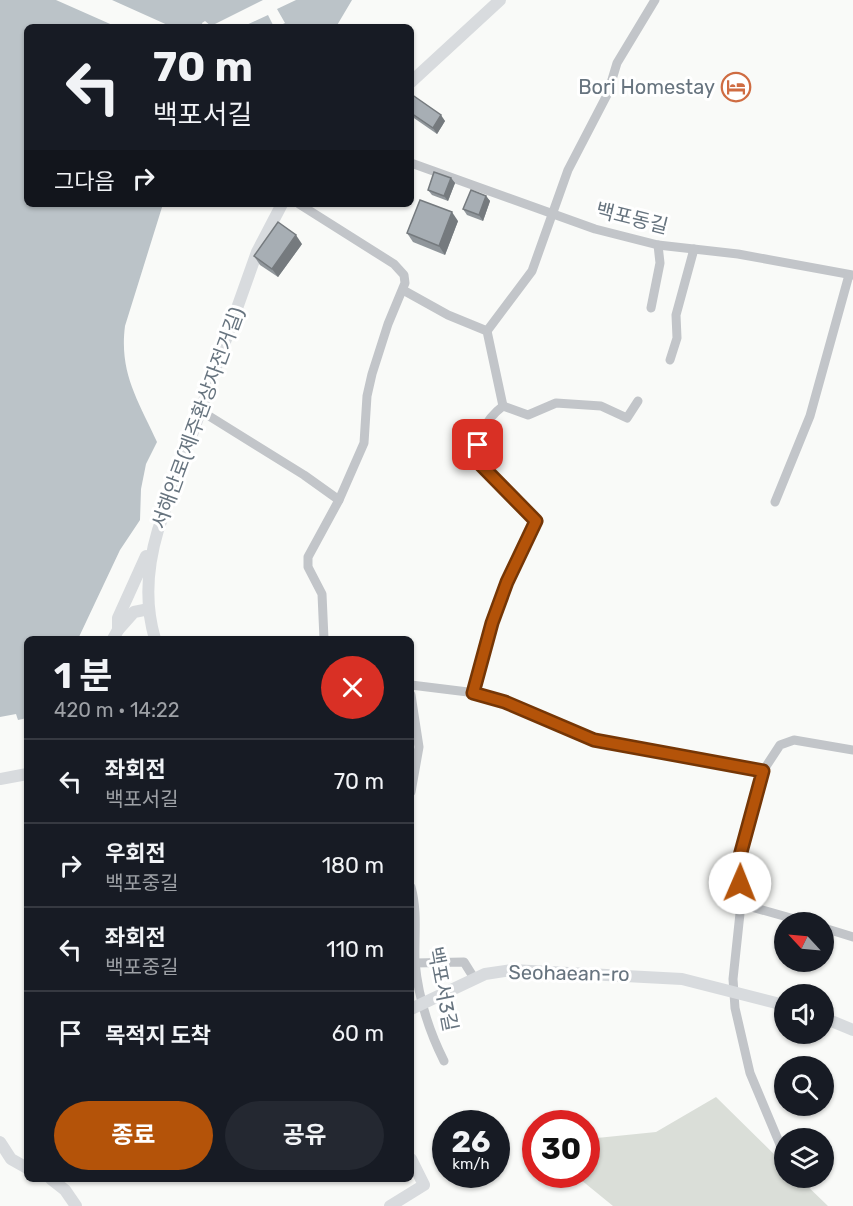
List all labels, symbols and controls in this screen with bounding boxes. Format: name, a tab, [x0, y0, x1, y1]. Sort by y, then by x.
text: 70 m	[153, 42, 253, 92]
icon: left	[54, 48, 132, 126]
hotel icon: Bori Homestay	[720, 71, 752, 103]
place label: Bori Homestay	[578, 75, 715, 99]
text: 백포서길	[153, 99, 252, 131]
icon: right	[127, 162, 160, 195]
text: 그다음	[54, 168, 115, 195]
street label: 백포동길	[593, 197, 671, 239]
street label: 서해안로(제주환상자전거길)	[147, 304, 249, 532]
pin	[452, 419, 503, 470]
icon: arrive	[461, 428, 494, 461]
text: 1 분	[54, 654, 113, 697]
button: close	[321, 656, 384, 719]
text: 420 m · 14:22	[54, 698, 180, 722]
text: 좌회전	[105, 756, 166, 783]
icon: left	[54, 765, 87, 798]
text: 70 m	[334, 768, 384, 795]
text: 백포서길	[105, 787, 179, 811]
text: 우회전	[105, 840, 166, 867]
icon: right	[54, 849, 87, 882]
position arrow	[708, 851, 772, 915]
text: 180 m	[322, 852, 384, 879]
text: 백포중길	[105, 871, 179, 895]
north arrow	[774, 912, 834, 972]
map controls	[774, 912, 834, 1188]
text: 좌회전	[105, 924, 166, 951]
icon: left	[54, 933, 87, 966]
text: 110 m	[326, 936, 384, 963]
street label: 백포서3길	[423, 945, 463, 1033]
text: 백포중길	[105, 955, 179, 979]
street label: Seohaean-ro	[508, 960, 630, 986]
button: sound	[774, 984, 834, 1044]
icon: arrive	[54, 1017, 87, 1050]
text: 60 m	[332, 1020, 384, 1047]
text: 목적지 도착	[105, 1022, 211, 1049]
button: search	[774, 1056, 834, 1116]
button: 종료	[54, 1101, 213, 1170]
button: 공유	[225, 1101, 384, 1170]
speed limit sign: 30	[522, 1110, 600, 1188]
text: 26	[451, 1124, 491, 1160]
button: layers	[774, 1128, 834, 1188]
text: km/h	[452, 1155, 490, 1173]

